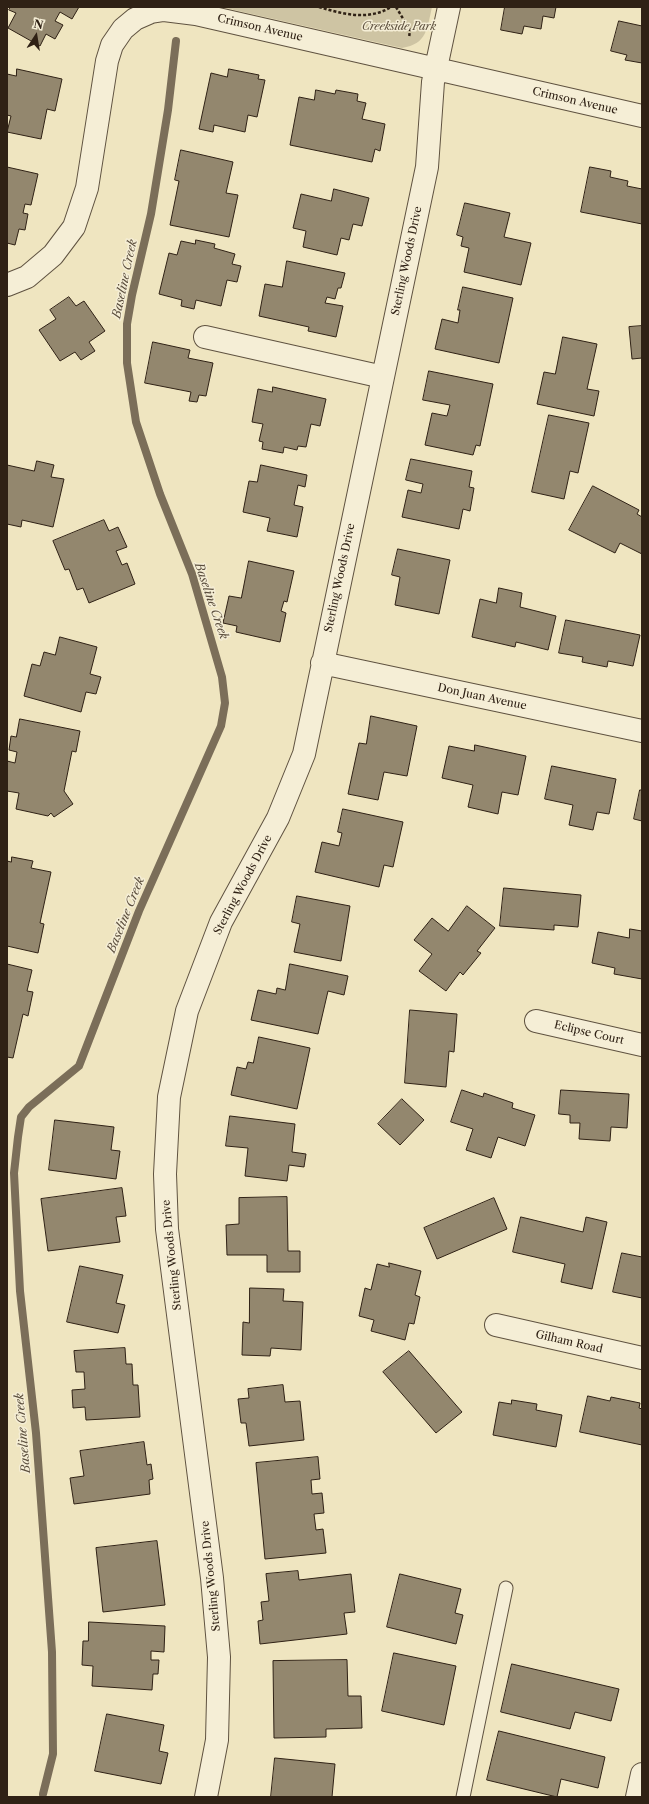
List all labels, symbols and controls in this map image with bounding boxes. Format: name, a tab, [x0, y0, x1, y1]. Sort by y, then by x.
street label: Crimson Avenue	[216, 12, 304, 44]
north arrow	[16, 16, 56, 56]
text: N	[32, 16, 45, 32]
park label: Creekside Park	[362, 20, 436, 34]
street label: Crimson Avenue	[531, 85, 619, 117]
street label: Sterling Woods Drive	[389, 205, 425, 317]
water label: Baseline Creek	[110, 238, 140, 320]
street label: Sterling Woods Drive	[322, 522, 358, 634]
water label: Baseline Creek	[191, 561, 231, 641]
street label: Don Juan Avenue	[436, 681, 528, 713]
street label: Sterling Woods Drive	[211, 833, 275, 937]
water label: Baseline Creek	[104, 875, 148, 955]
street label: Eclipse Court	[553, 1019, 625, 1047]
street label: Sterling Woods Drive	[160, 1199, 184, 1311]
street label: Gilham Road	[534, 1328, 604, 1356]
water label: Baseline Creek	[12, 1392, 34, 1474]
street label: Sterling Woods Drive	[199, 1520, 223, 1632]

